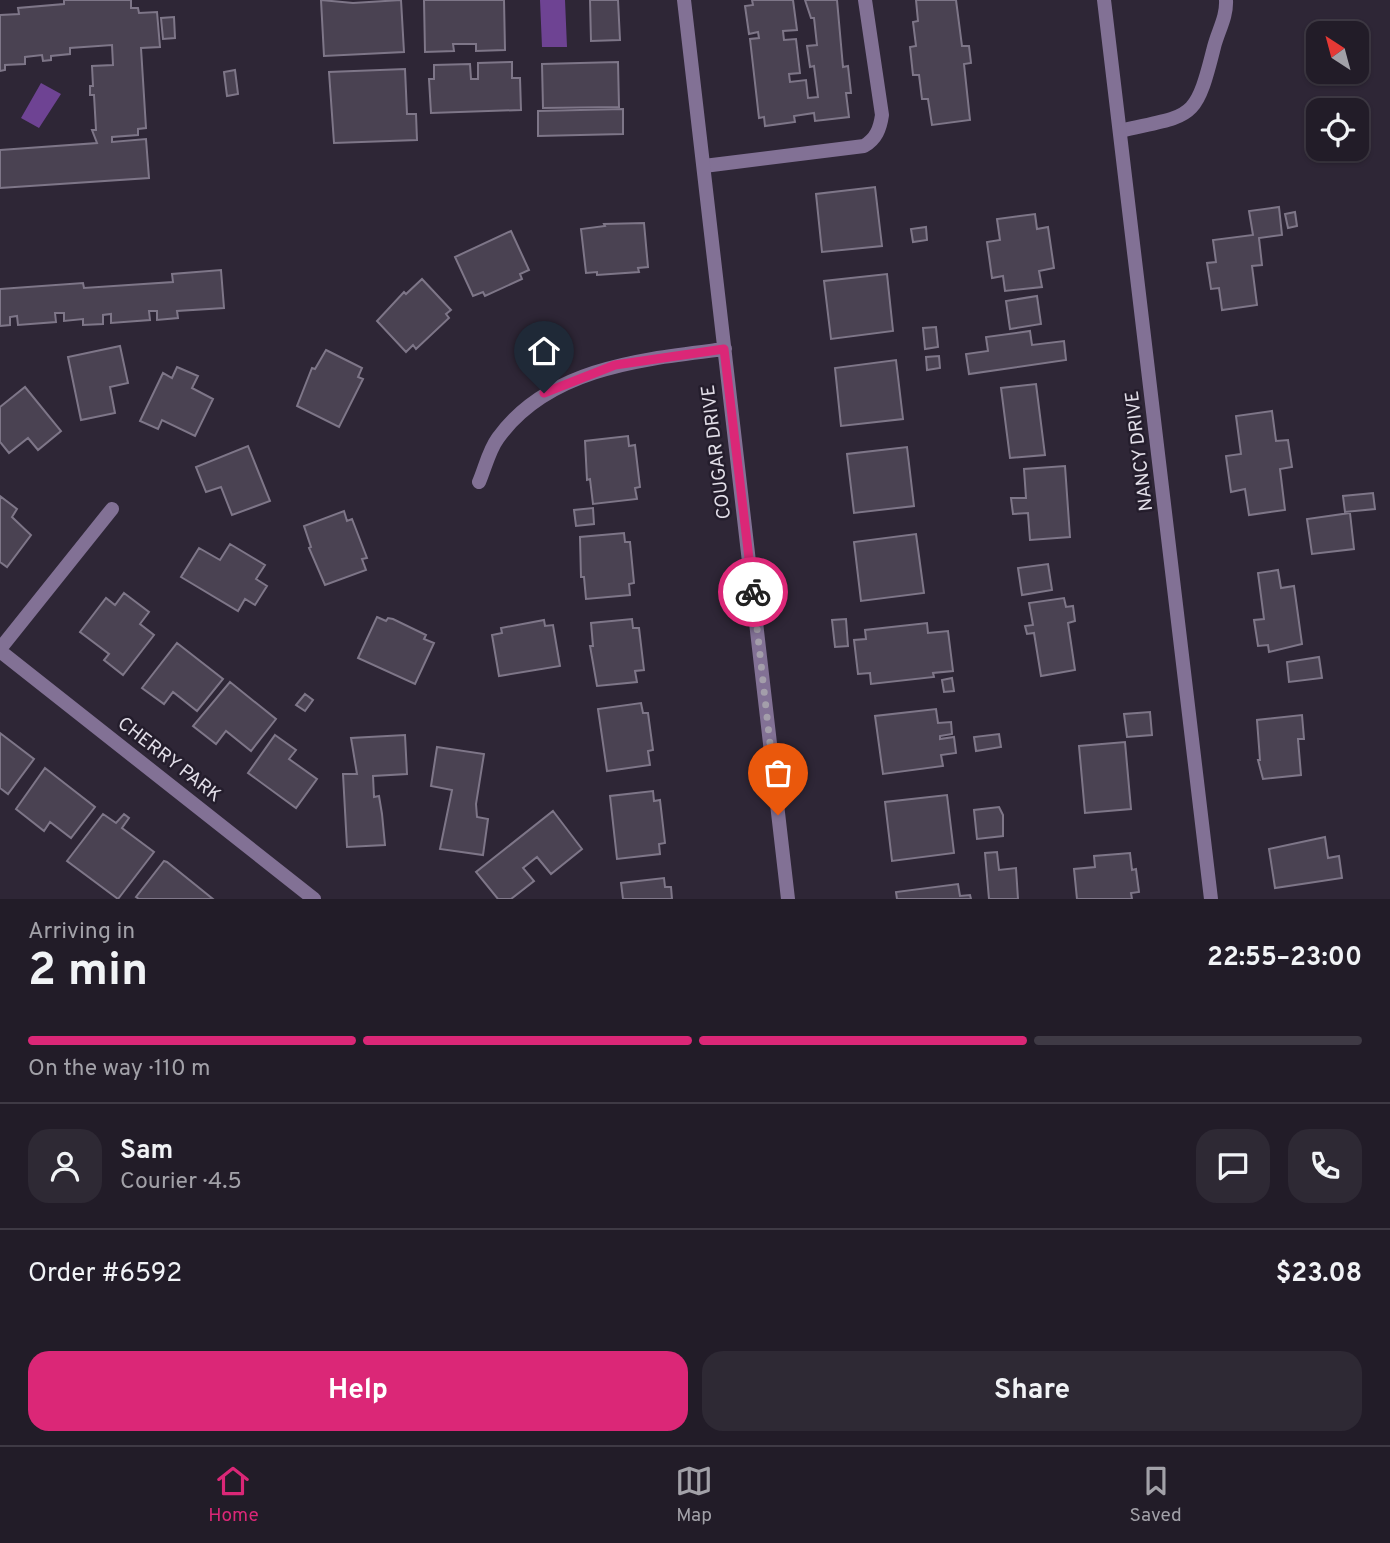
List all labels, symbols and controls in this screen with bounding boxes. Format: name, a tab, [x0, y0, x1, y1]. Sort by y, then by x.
north arrow	[1306, 21, 1368, 84]
map controls	[1306, 21, 1369, 161]
button: locate	[1306, 98, 1369, 161]
pin	[514, 321, 574, 393]
icon: home	[525, 332, 563, 370]
street label: COUGAR DRIVE	[697, 383, 737, 521]
street label: NANCY DRIVE	[1121, 389, 1159, 513]
courier	[718, 557, 788, 627]
icon: bike	[734, 573, 772, 611]
street label: CHERRY PARK	[112, 712, 226, 808]
pin	[748, 743, 808, 815]
icon: bag	[759, 754, 797, 792]
text: Arriving in	[28, 918, 135, 947]
text: 22:55–23:00	[1207, 942, 1362, 975]
text: 2 min	[28, 943, 148, 1002]
text: On the way · 110 m	[28, 1055, 211, 1084]
button: person	[28, 1129, 102, 1203]
button: chat	[1196, 1129, 1270, 1203]
button: phone	[1288, 1129, 1362, 1203]
text: Sam	[120, 1135, 173, 1168]
text: Courier · 4.5	[120, 1168, 242, 1197]
text: Order #6592	[28, 1258, 182, 1291]
text: $23.08	[1276, 1258, 1362, 1291]
button: Help	[28, 1351, 688, 1431]
button: Share	[702, 1351, 1362, 1431]
tab: Home	[208, 1462, 259, 1528]
tab: Map	[675, 1462, 713, 1528]
tab: Saved	[1130, 1462, 1182, 1528]

